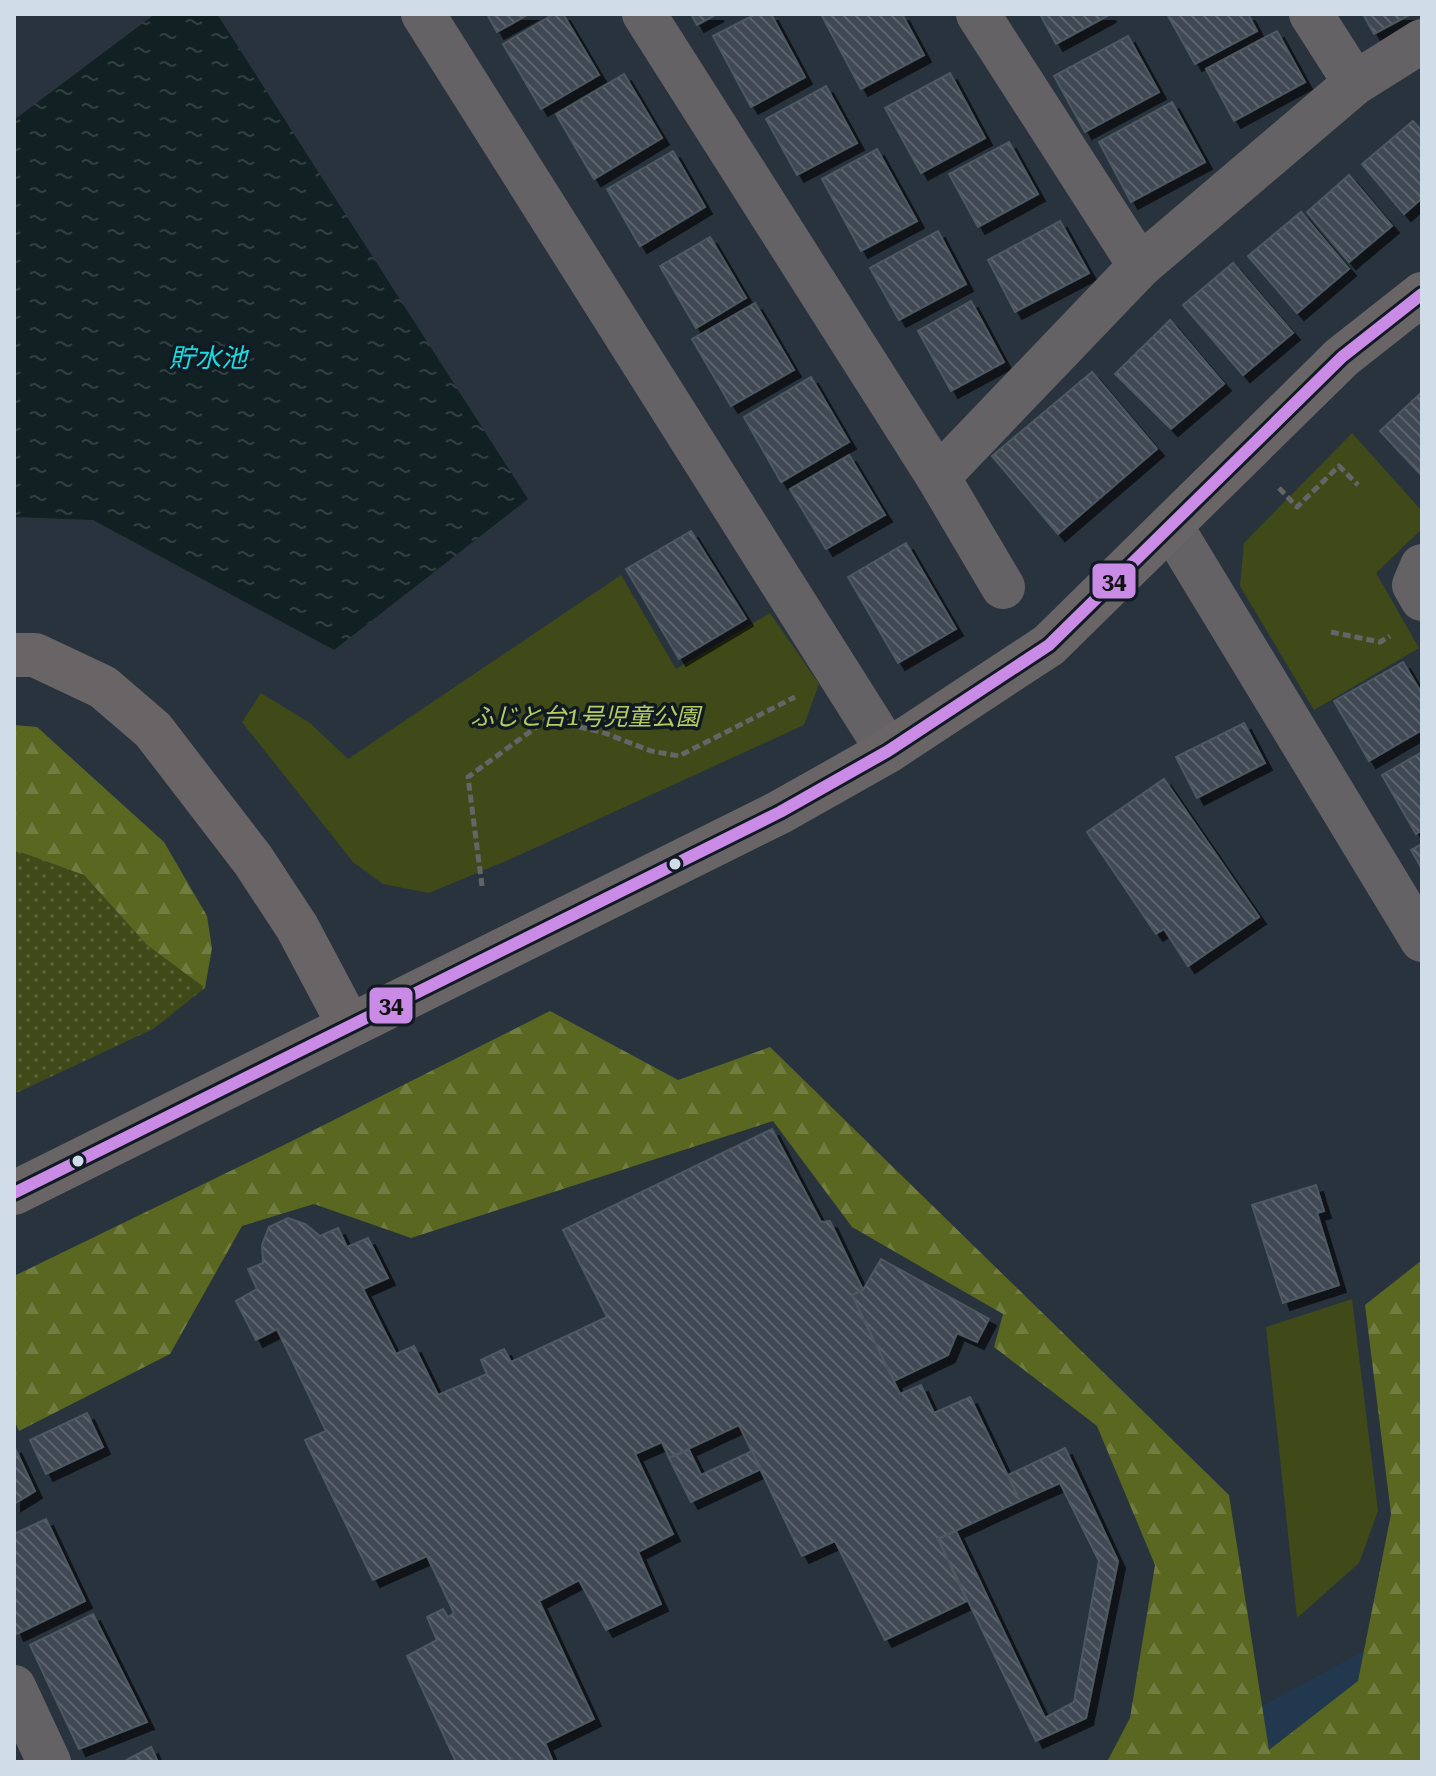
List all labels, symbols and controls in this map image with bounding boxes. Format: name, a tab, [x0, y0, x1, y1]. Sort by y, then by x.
water label: 貯水池	[169, 343, 250, 373]
line badge: 34	[1091, 562, 1137, 600]
text: 34	[1102, 569, 1127, 594]
park label: ふじと台1号児童公園	[470, 703, 703, 731]
unlabelled marker	[667, 856, 683, 872]
line badge: 34	[368, 986, 414, 1025]
text: 34	[379, 993, 404, 1018]
unlabelled marker	[70, 1153, 86, 1169]

